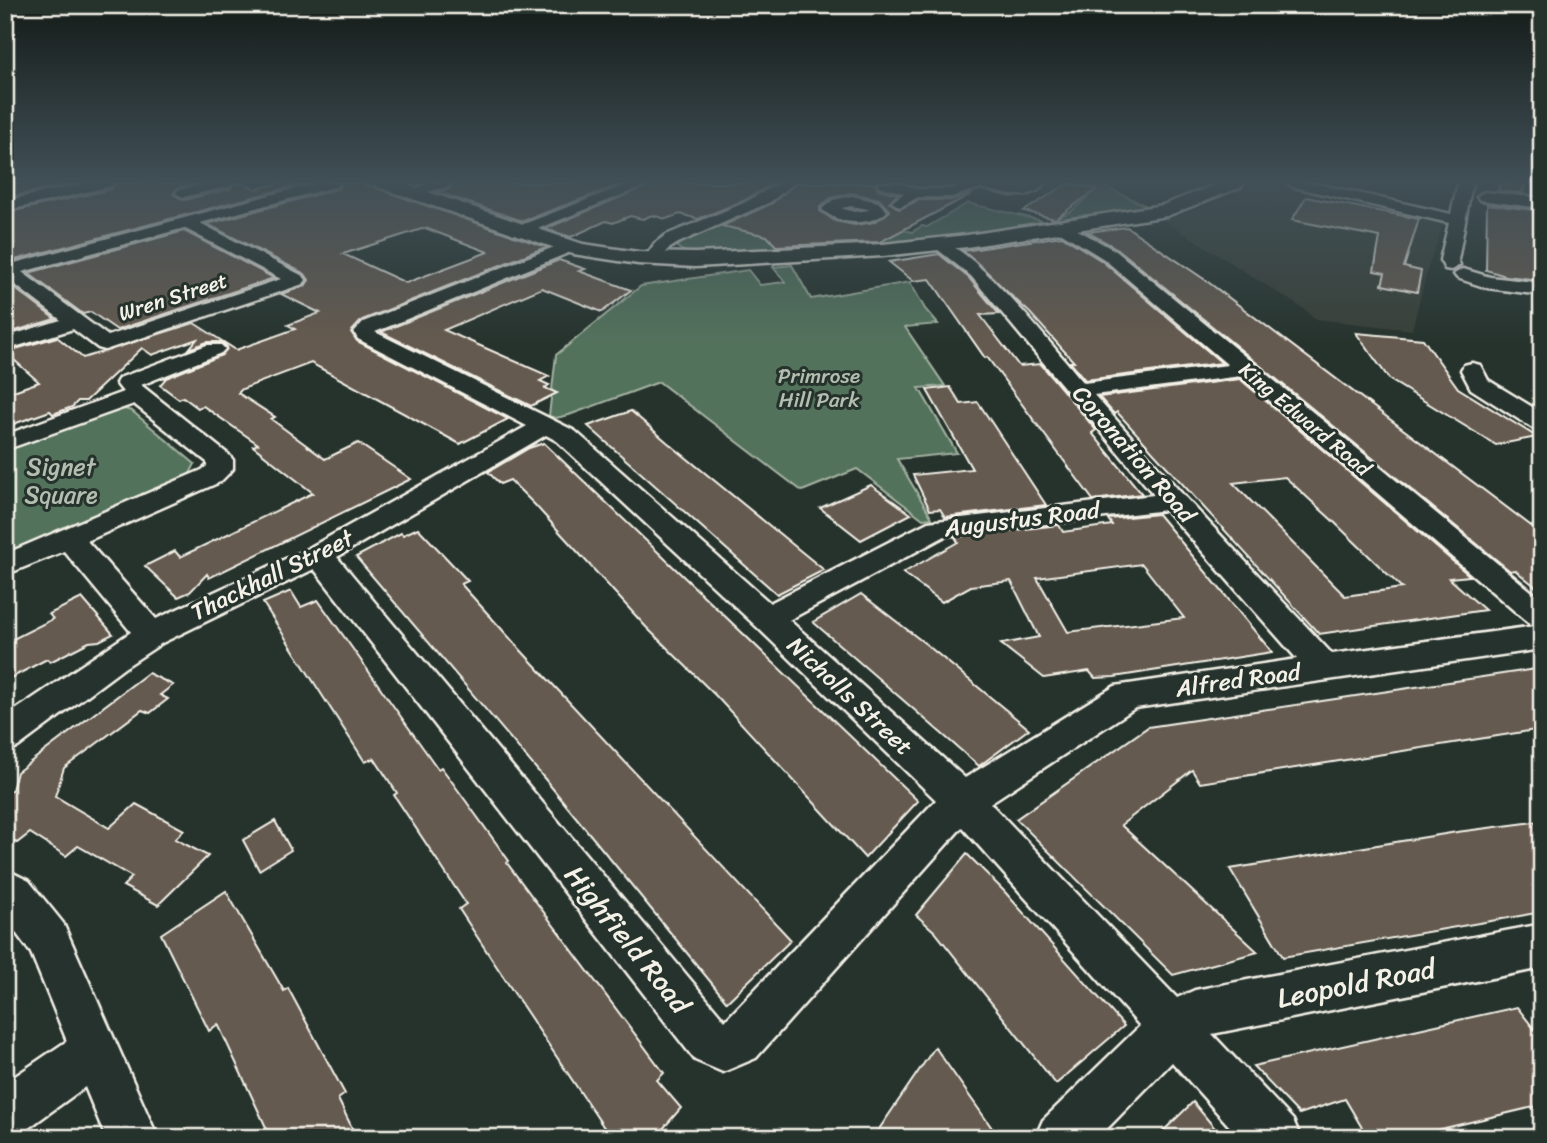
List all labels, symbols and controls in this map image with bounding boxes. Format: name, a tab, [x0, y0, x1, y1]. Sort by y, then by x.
street label: Wren Street	[114, 262, 232, 332]
street label: King Edward Road	[1230, 352, 1381, 487]
park label: Primrose Hill Park	[778, 357, 860, 419]
street label: Coronation Road	[1061, 375, 1207, 534]
park label: Signet Square	[24, 446, 98, 516]
street label: Augustus Road	[941, 488, 1103, 549]
street label: Thackhall Street	[183, 517, 362, 633]
street label: Nicholls Street	[777, 626, 923, 766]
street label: Alfred Road	[1172, 650, 1304, 710]
street label: Highfield Road	[552, 853, 705, 1027]
street label: Leopold Road	[1273, 944, 1442, 1023]

